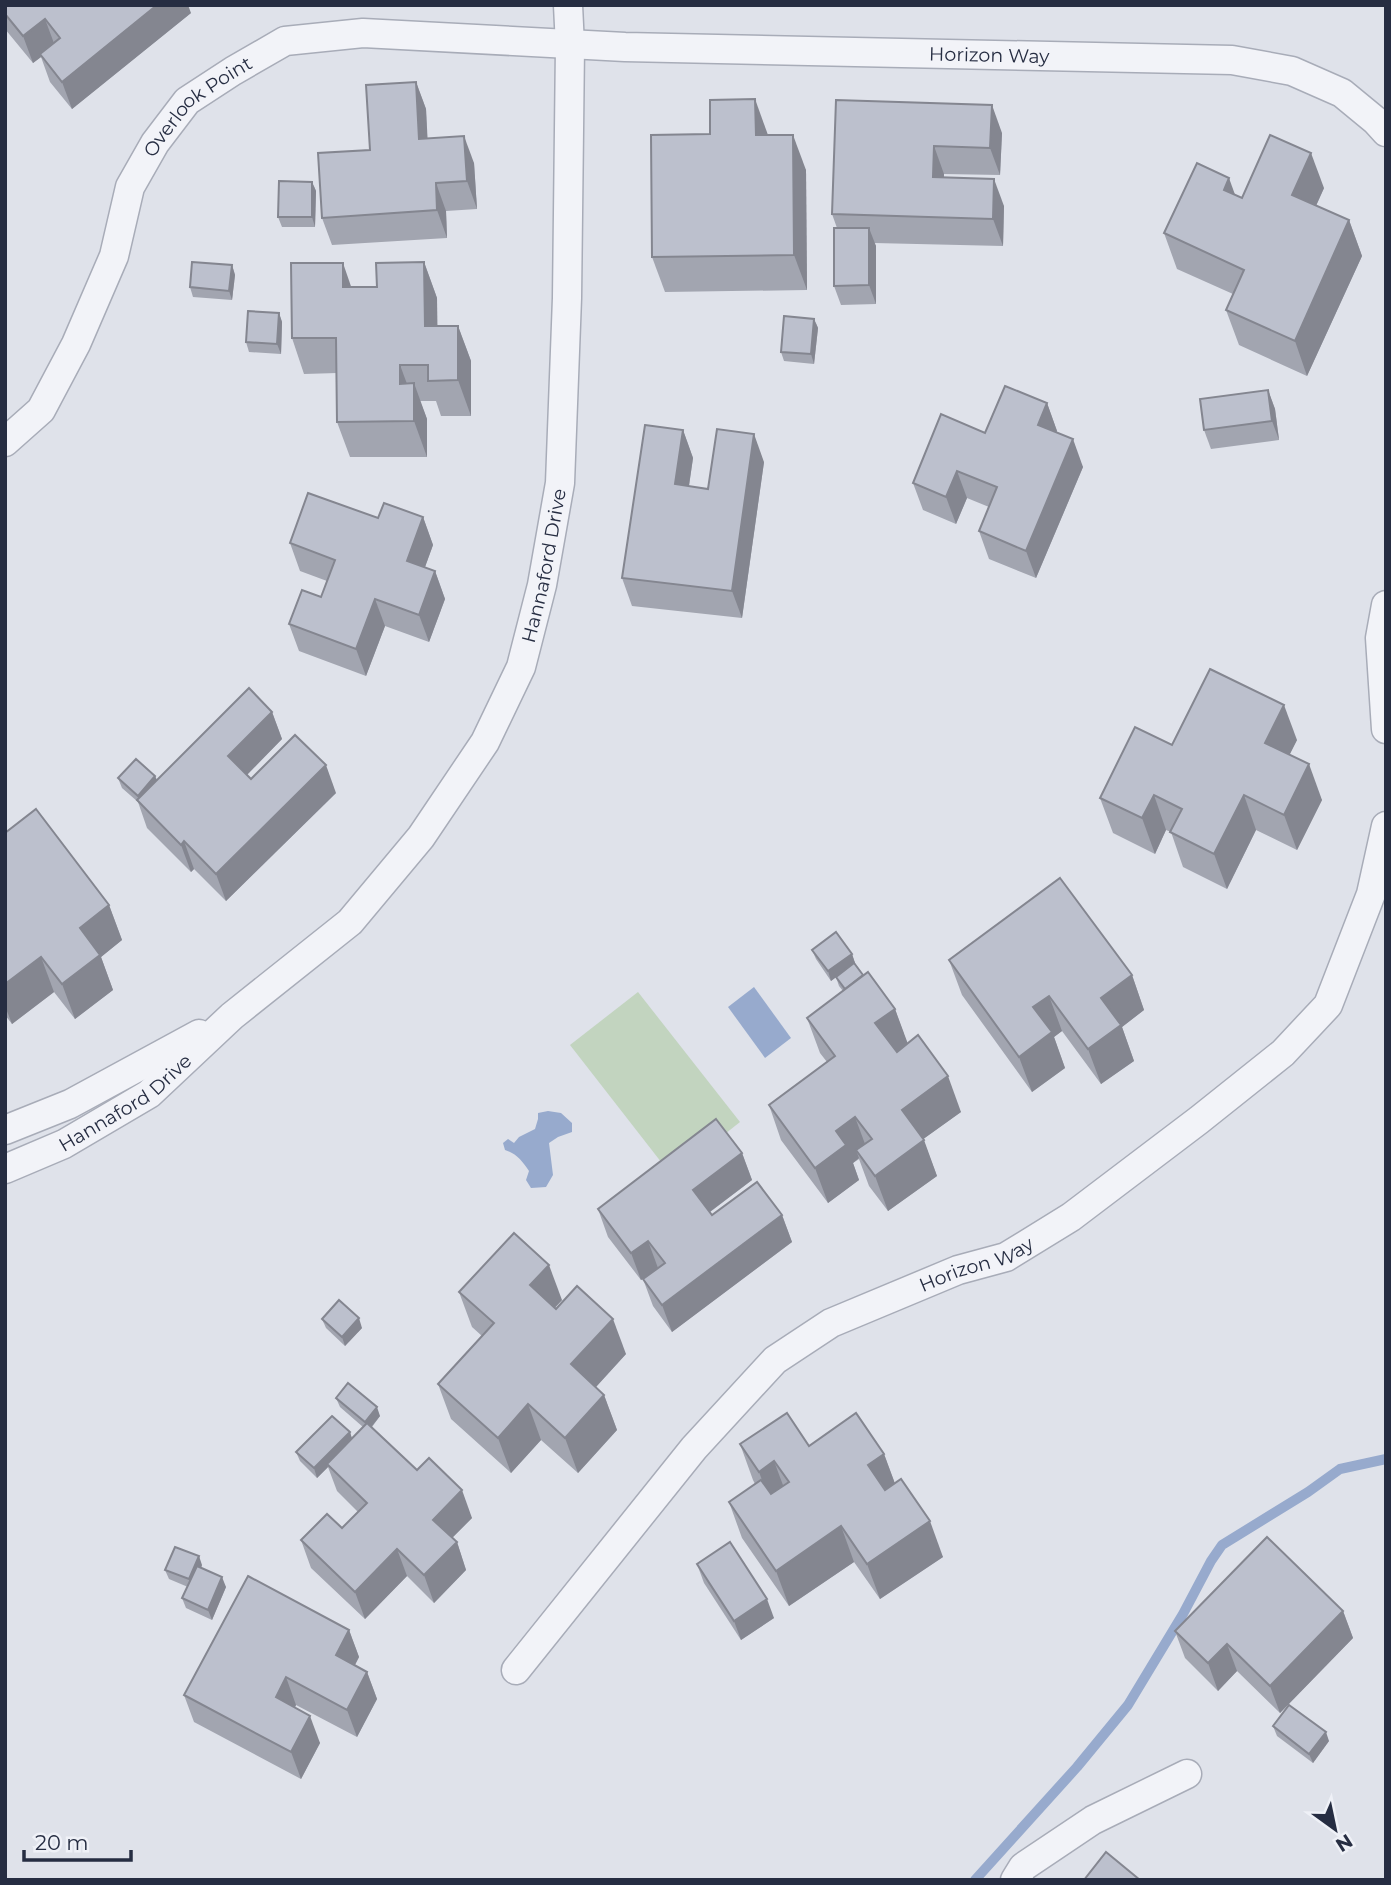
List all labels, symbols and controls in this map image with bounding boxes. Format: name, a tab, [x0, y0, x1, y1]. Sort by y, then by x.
street label: Horizon Way	[929, 42, 1050, 68]
street label: Overlook Point	[138, 51, 256, 161]
street label: Hannaford Drive	[516, 487, 570, 645]
street label: Hannaford Drive	[54, 1049, 196, 1156]
street label: Horizon Way	[916, 1231, 1038, 1296]
north arrow	[1300, 1794, 1370, 1864]
scale bar	[24, 1818, 131, 1862]
text: N	[1331, 1829, 1357, 1857]
text: 20 m	[35, 1830, 89, 1855]

